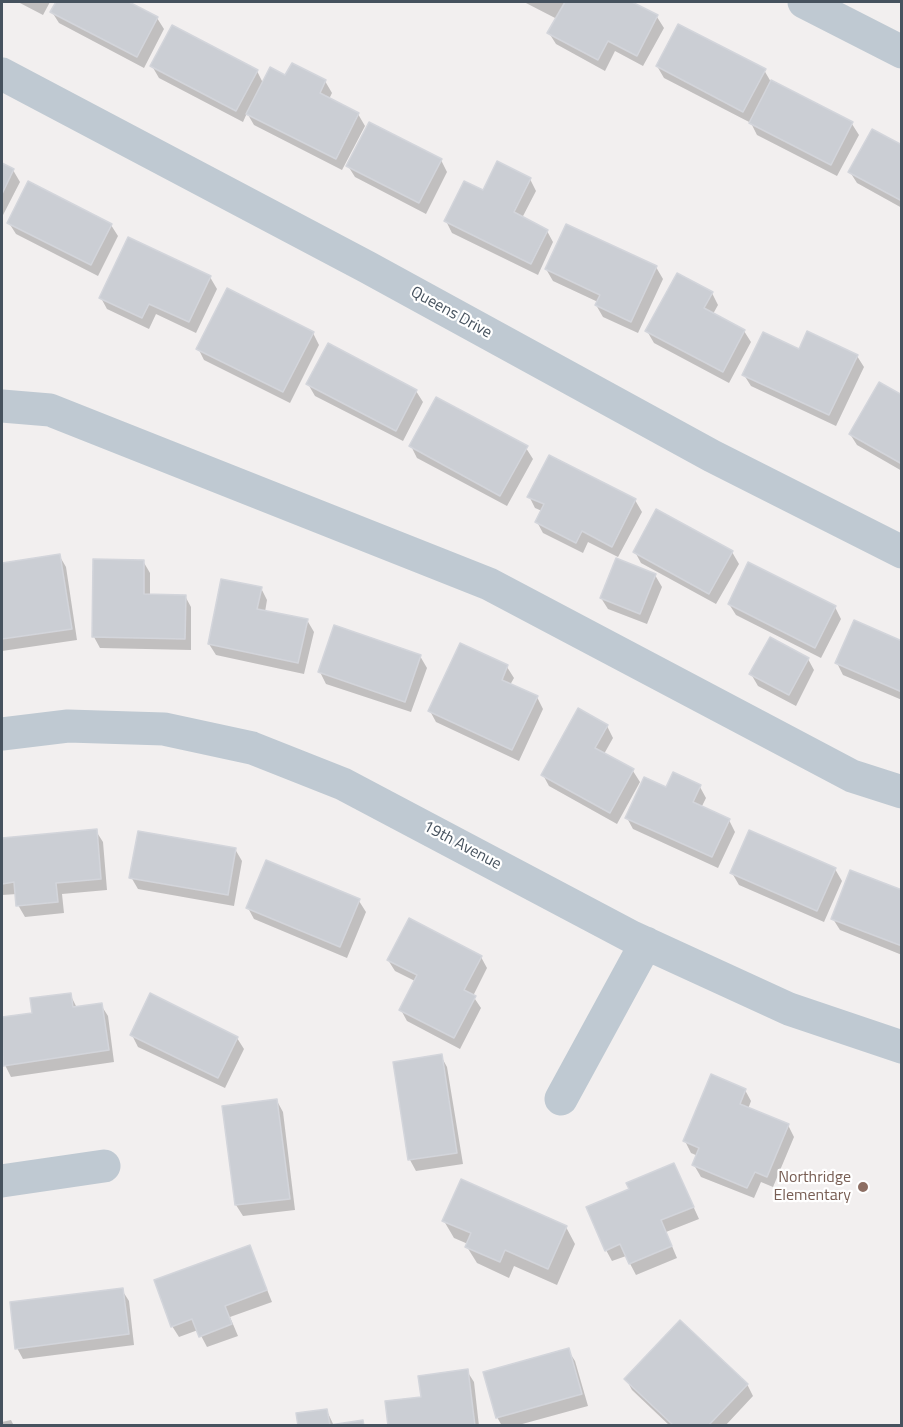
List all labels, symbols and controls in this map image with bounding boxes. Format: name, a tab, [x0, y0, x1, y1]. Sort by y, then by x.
street label: Queens Drive	[407, 283, 495, 343]
street label: 19th Avenue	[420, 817, 504, 875]
place label: Northridge Elementary	[773, 1168, 851, 1206]
marker: Northridge Elementary	[856, 1180, 870, 1194]

